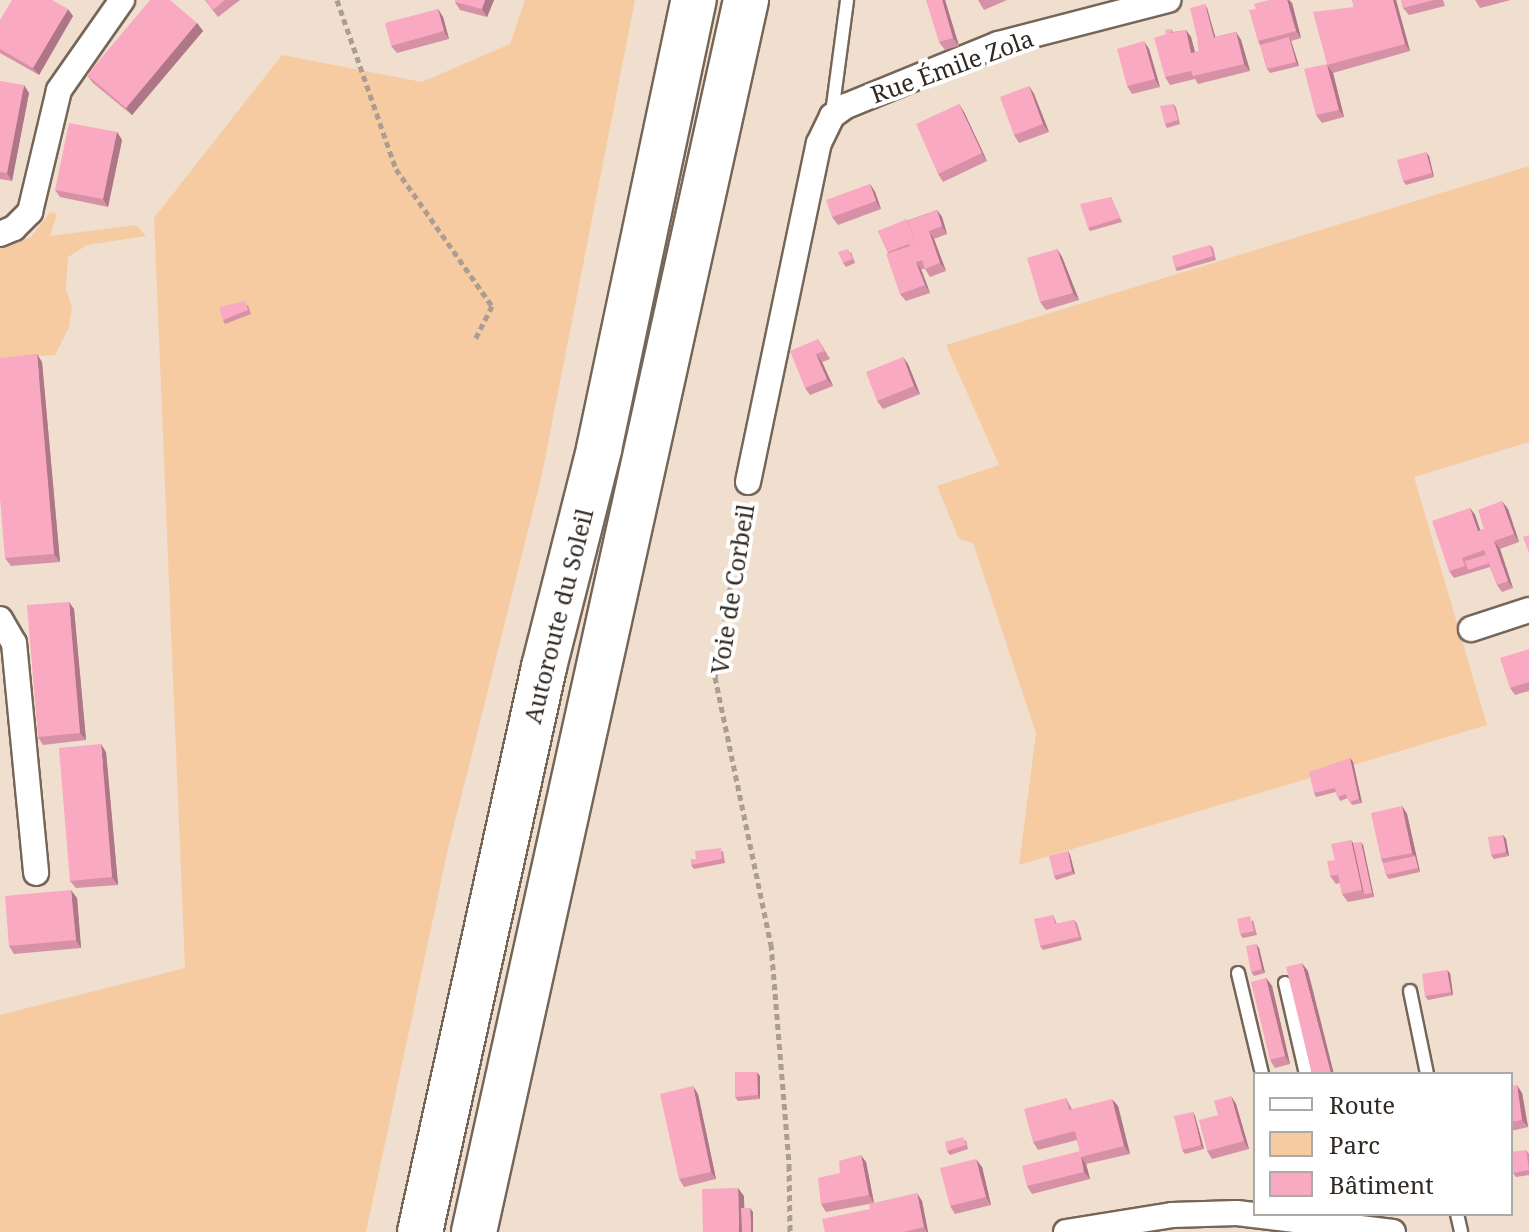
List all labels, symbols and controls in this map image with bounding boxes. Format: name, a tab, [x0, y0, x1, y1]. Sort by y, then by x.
street label: Rue Émile Zola	[867, 23, 1037, 109]
street label: Voie de Corbeil	[704, 502, 760, 676]
street label: Autoroute du Soleil	[517, 506, 599, 726]
legend	[1253, 1072, 1513, 1216]
text: Route	[1329, 1088, 1395, 1121]
text: Parc	[1329, 1128, 1380, 1161]
text: Bâtiment	[1329, 1168, 1434, 1201]

